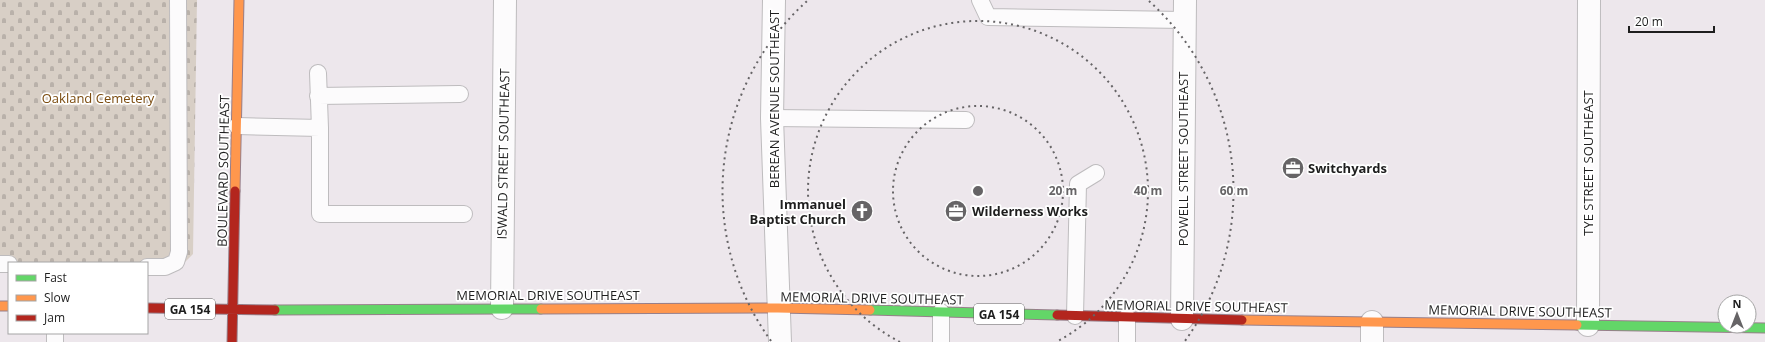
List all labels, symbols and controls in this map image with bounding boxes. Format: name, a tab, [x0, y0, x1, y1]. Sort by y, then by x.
scale bar	[1629, 8, 1714, 34]
street label: BEREAN AVENUE SOUTHEAST	[765, 9, 783, 188]
text: 20 m	[1635, 13, 1663, 30]
street label: ISWALD STREET SOUTHEAST	[493, 67, 514, 240]
street label: POWELL STREET SOUTHEAST	[1174, 71, 1192, 246]
park label: Oakland Cemetery	[42, 89, 155, 107]
street label: TYE STREET SOUTHEAST	[1579, 89, 1597, 236]
street label: BOULEVARD SOUTHEAST	[213, 94, 233, 247]
office icon: Switchyards	[1280, 155, 1306, 181]
place label: Switchyards	[1308, 159, 1387, 177]
text: 20 m	[1049, 182, 1077, 199]
text: 40 m	[1134, 182, 1162, 199]
text: 60 m	[1220, 182, 1248, 199]
centre of rings	[971, 184, 985, 198]
place label: Immanuel Baptist Church	[750, 195, 846, 228]
church icon: Immanuel Baptist Church	[849, 198, 875, 224]
office icon: Wilderness Works	[943, 198, 969, 224]
place label: Wilderness Works	[972, 202, 1088, 220]
legend	[8, 262, 148, 334]
text: Fast	[44, 269, 67, 286]
street label: MEMORIAL DRIVE SOUTHEAST	[456, 286, 641, 304]
street label: MEMORIAL DRIVE SOUTHEAST	[780, 287, 965, 309]
text: Slow	[44, 289, 71, 306]
north arrow	[1717, 294, 1757, 334]
street label: MEMORIAL DRIVE SOUTHEAST	[1104, 295, 1289, 317]
text: N	[1733, 296, 1741, 311]
road number: GA 154	[165, 299, 215, 319]
street label: MEMORIAL DRIVE SOUTHEAST	[1428, 300, 1613, 322]
road number: GA 154	[974, 304, 1024, 324]
text: Jam	[43, 309, 65, 326]

